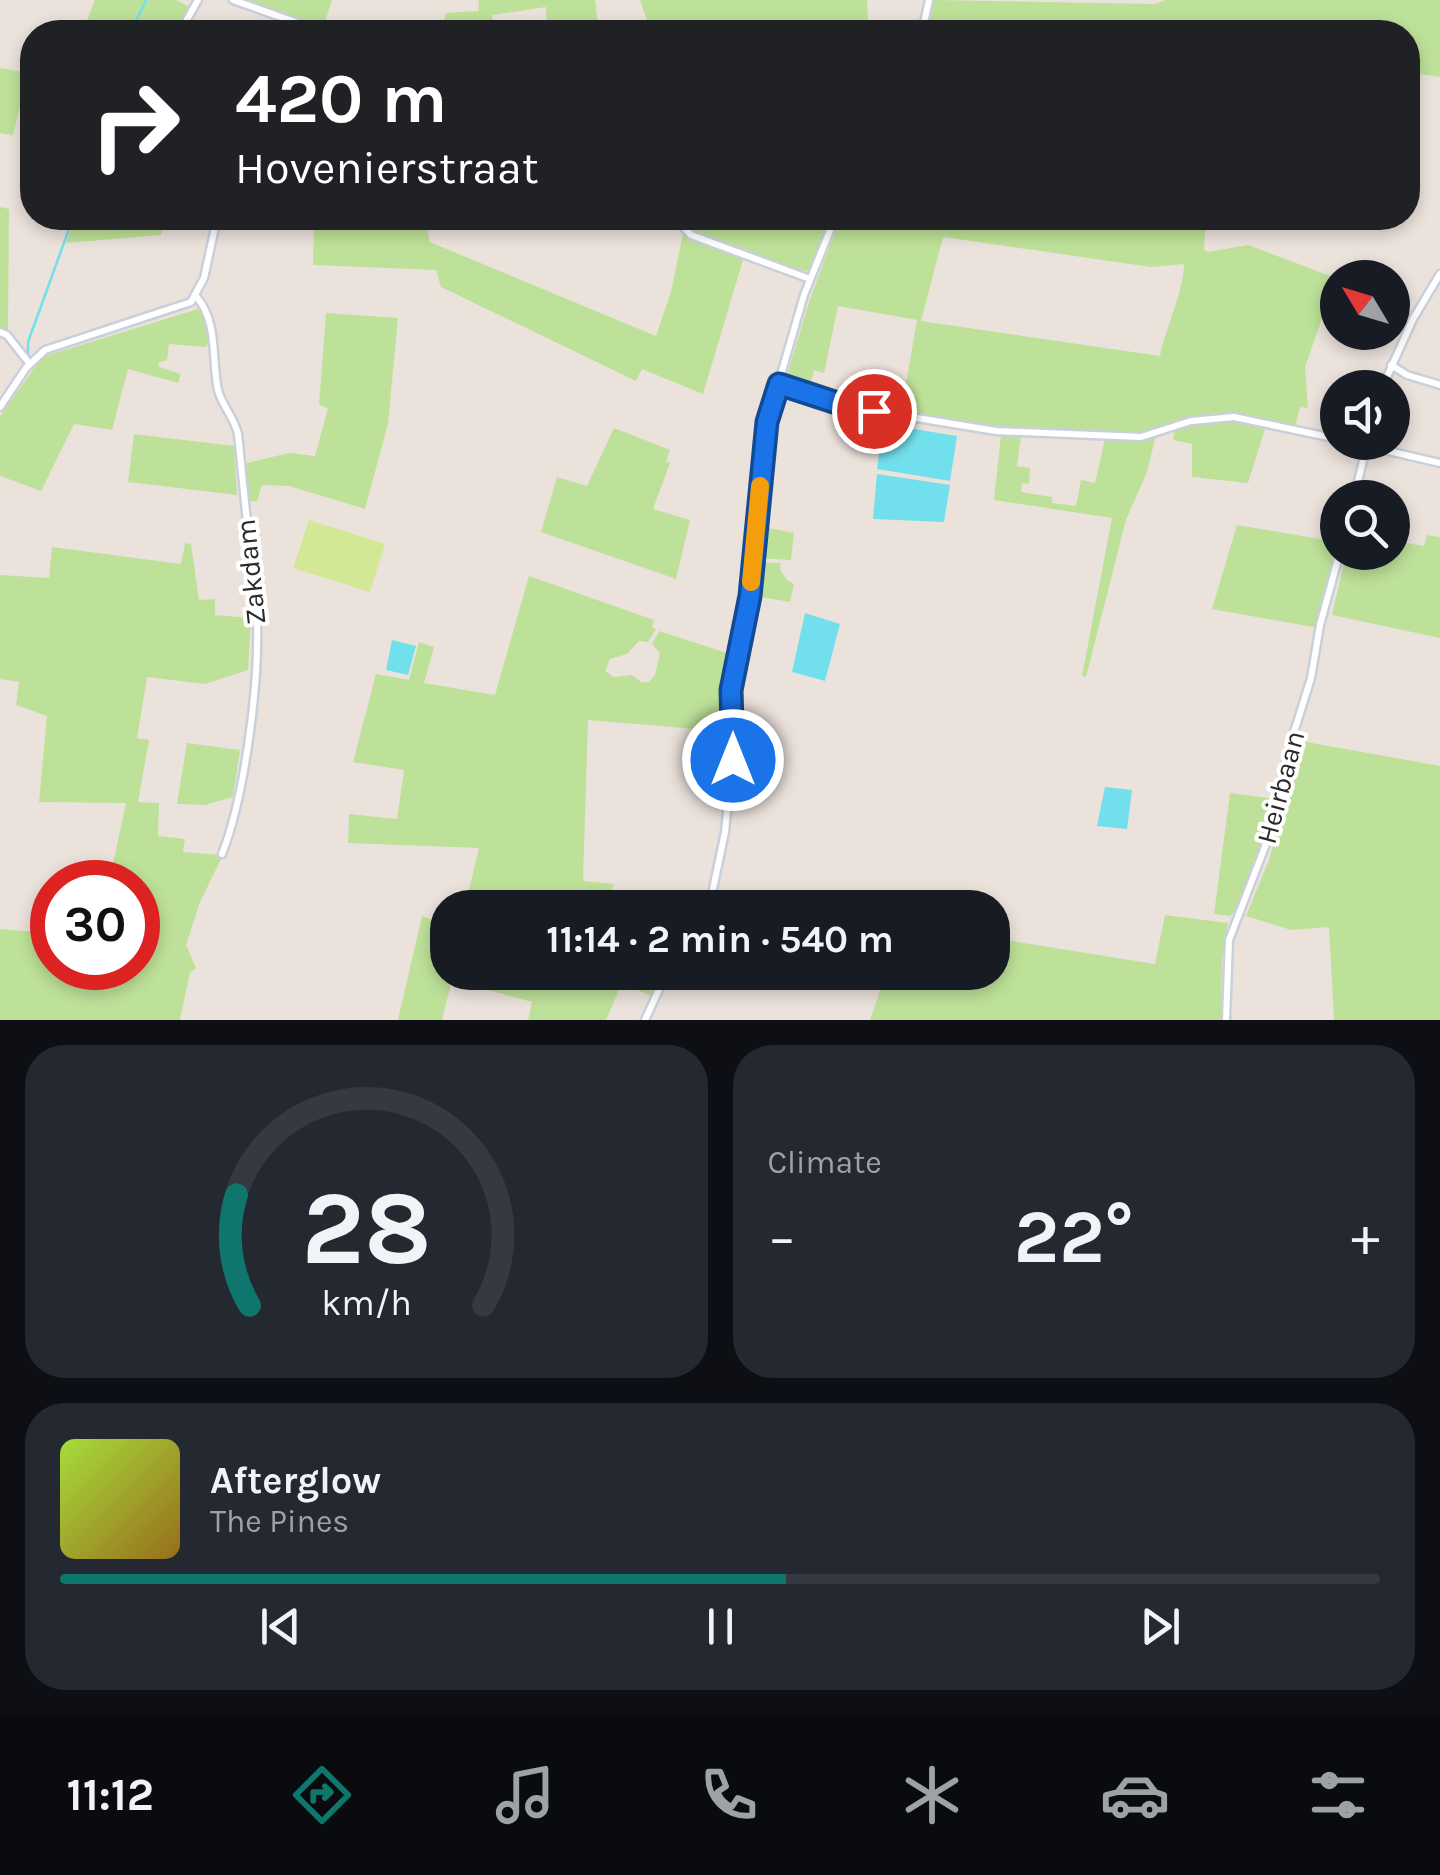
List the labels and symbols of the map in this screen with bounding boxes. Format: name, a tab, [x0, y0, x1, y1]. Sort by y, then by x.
north arrow	[1320, 260, 1410, 350]
pin	[832, 369, 917, 454]
street label: Zakdam	[229, 518, 272, 626]
position arrow	[681, 708, 785, 812]
street label: Heirbaan	[1250, 727, 1311, 847]
speed limit sign: 30	[30, 860, 160, 990]

